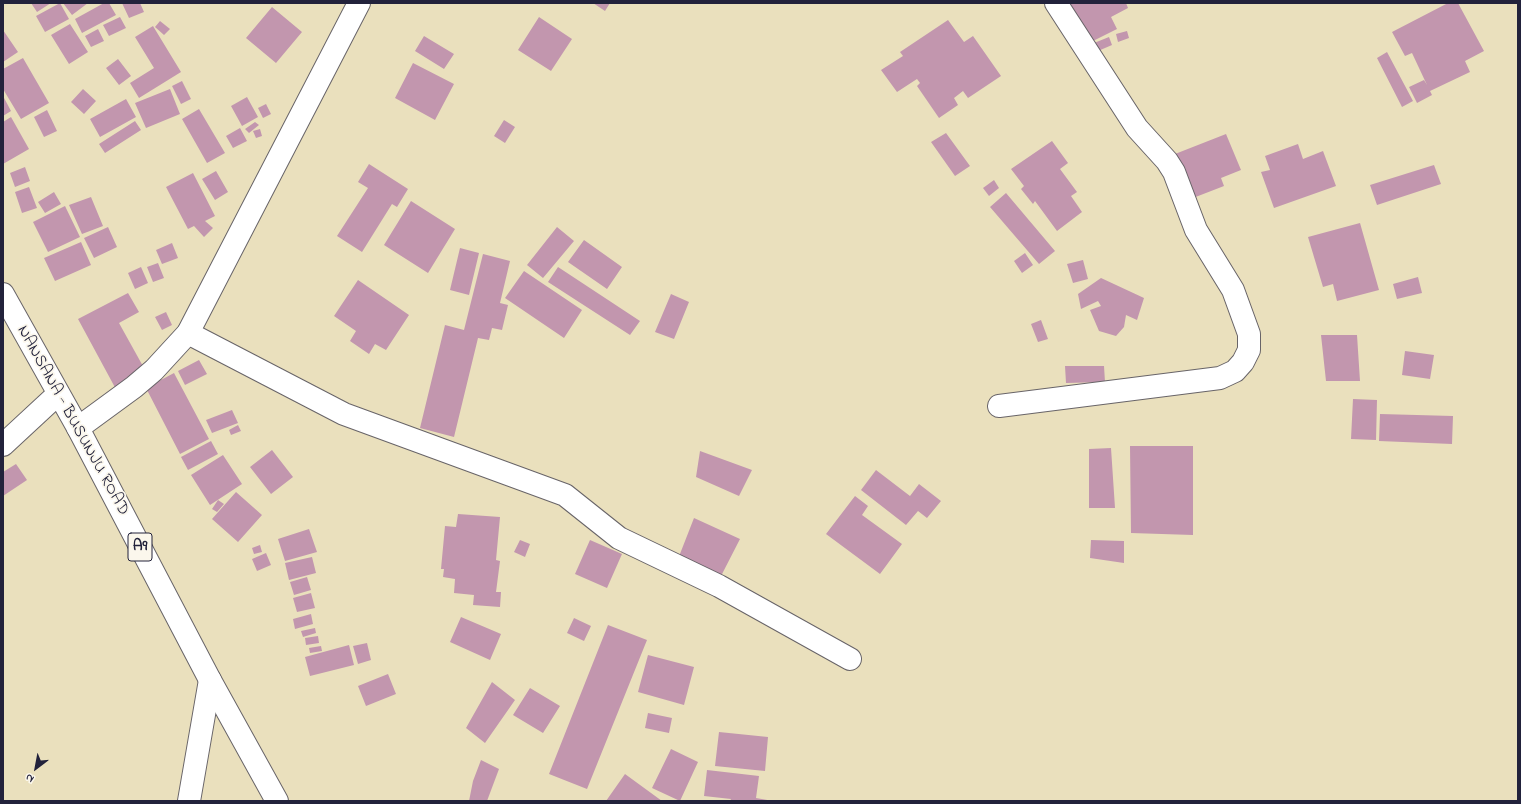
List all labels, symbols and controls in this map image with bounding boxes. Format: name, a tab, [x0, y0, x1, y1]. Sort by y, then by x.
street label: NANSANA - BUSUNJU ROAD	[11, 323, 133, 519]
road number: A9	[128, 533, 152, 561]
north arrow	[16, 748, 56, 788]
text: N	[22, 769, 37, 787]

